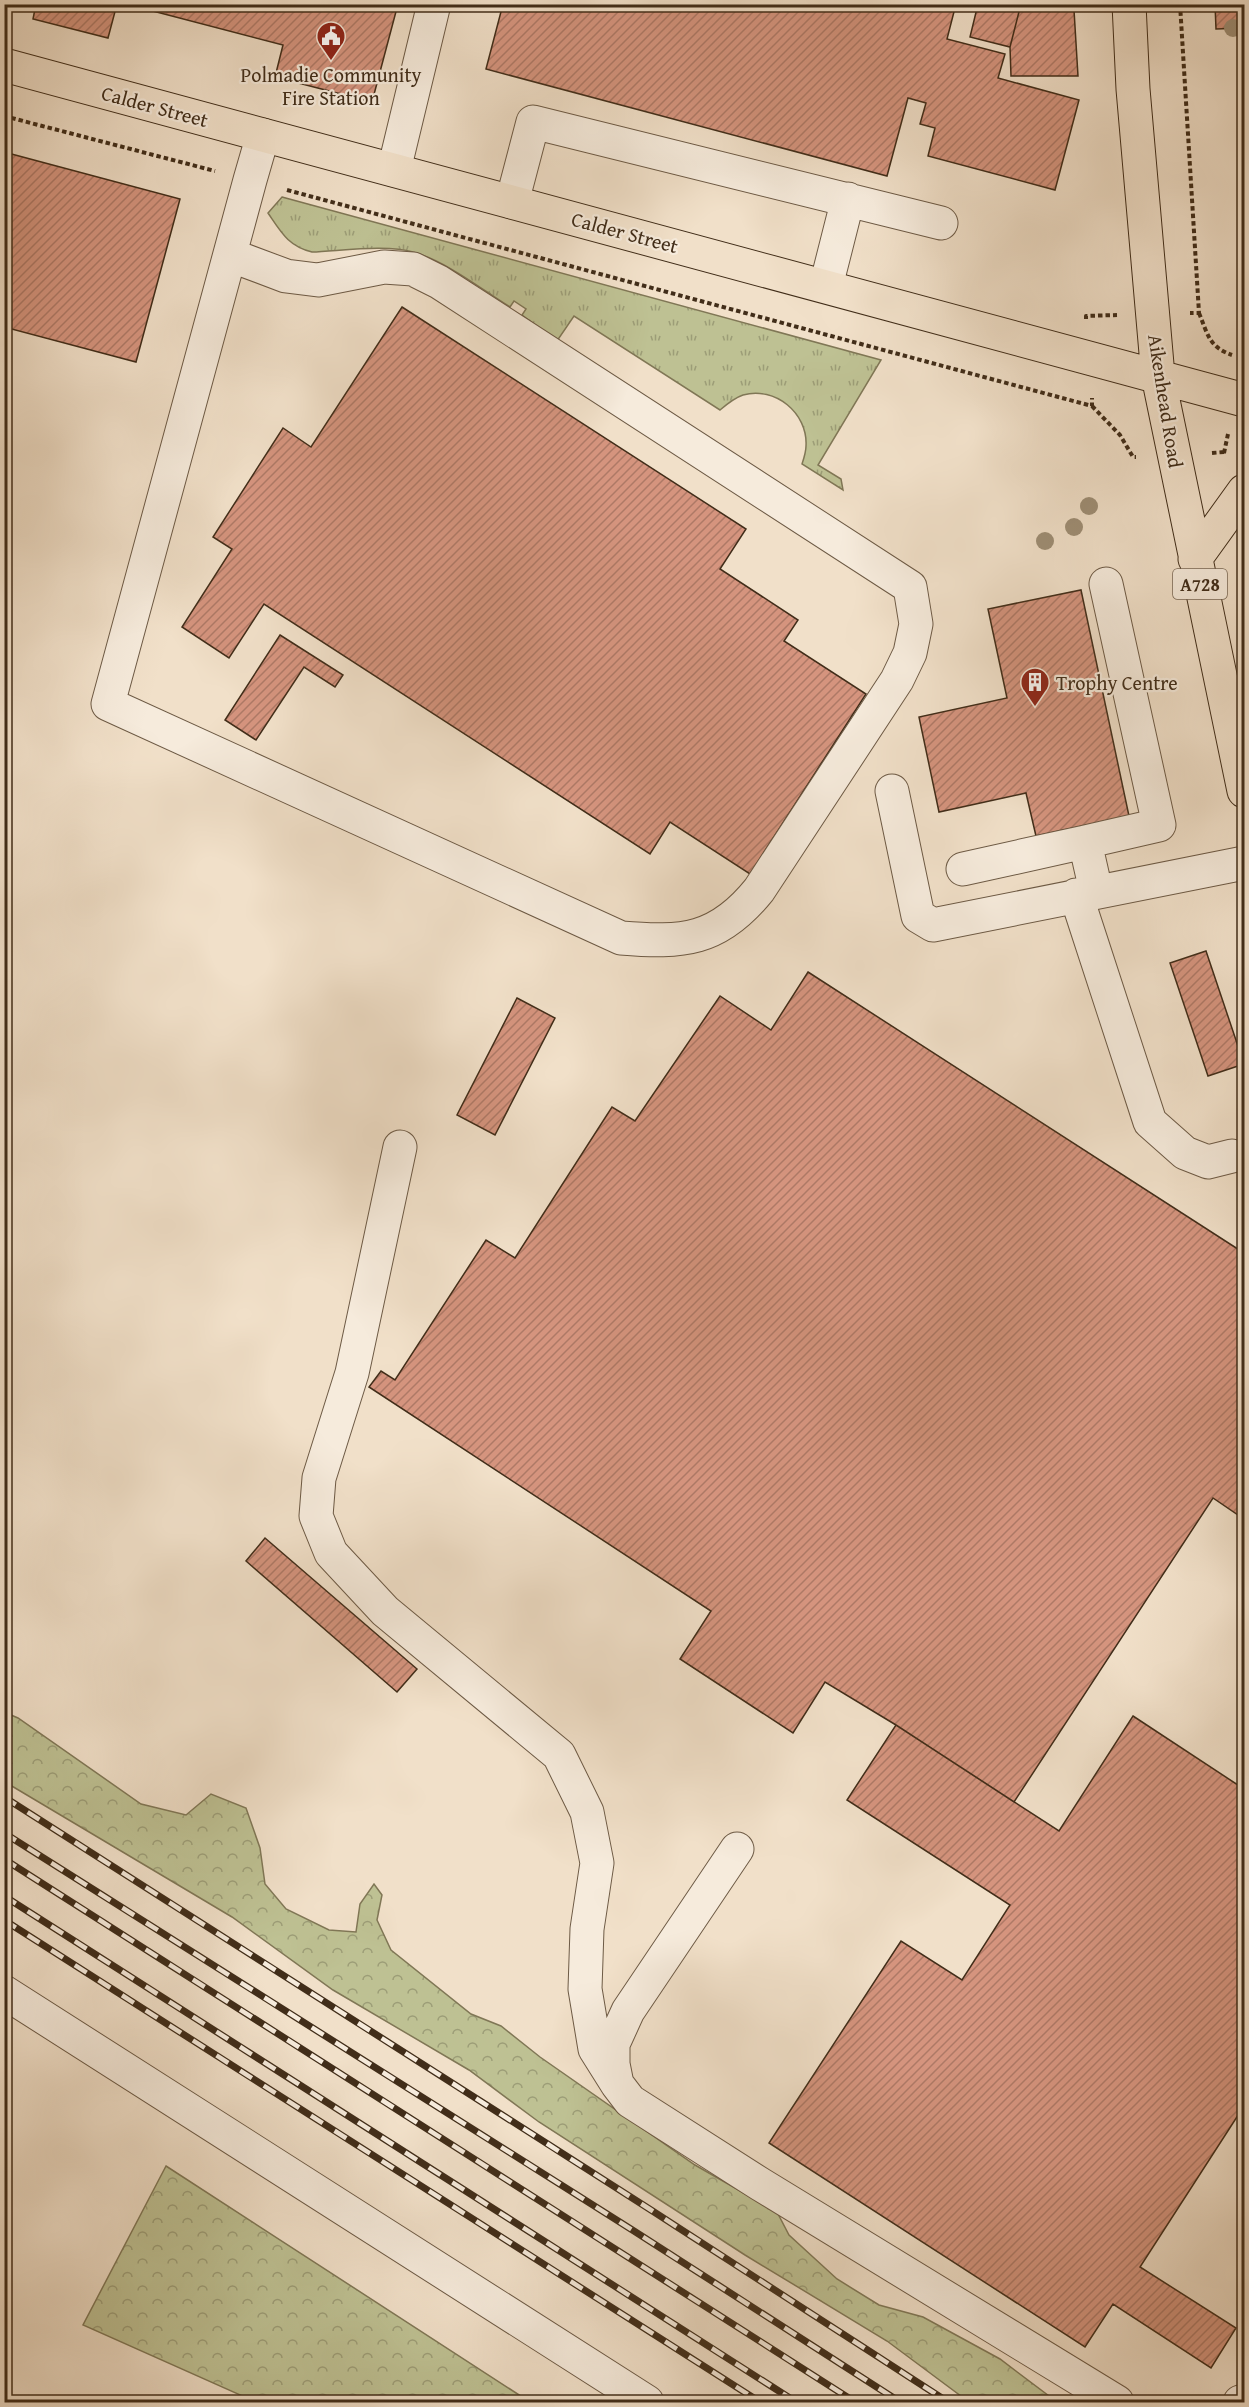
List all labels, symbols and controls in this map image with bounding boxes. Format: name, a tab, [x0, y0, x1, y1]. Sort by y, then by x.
public building icon: Polmadie Community Fire Station	[315, 20, 347, 62]
place label: Polmadie Community Fire Station	[241, 60, 421, 112]
street label: Calder Street	[98, 78, 212, 134]
street label: Calder Street	[568, 204, 682, 260]
street label: Aikenhead Road	[1141, 332, 1191, 470]
road number: A728	[1173, 569, 1227, 599]
building icon: Trophy Centre	[1019, 666, 1051, 708]
place label: Trophy Centre	[1056, 668, 1178, 697]

